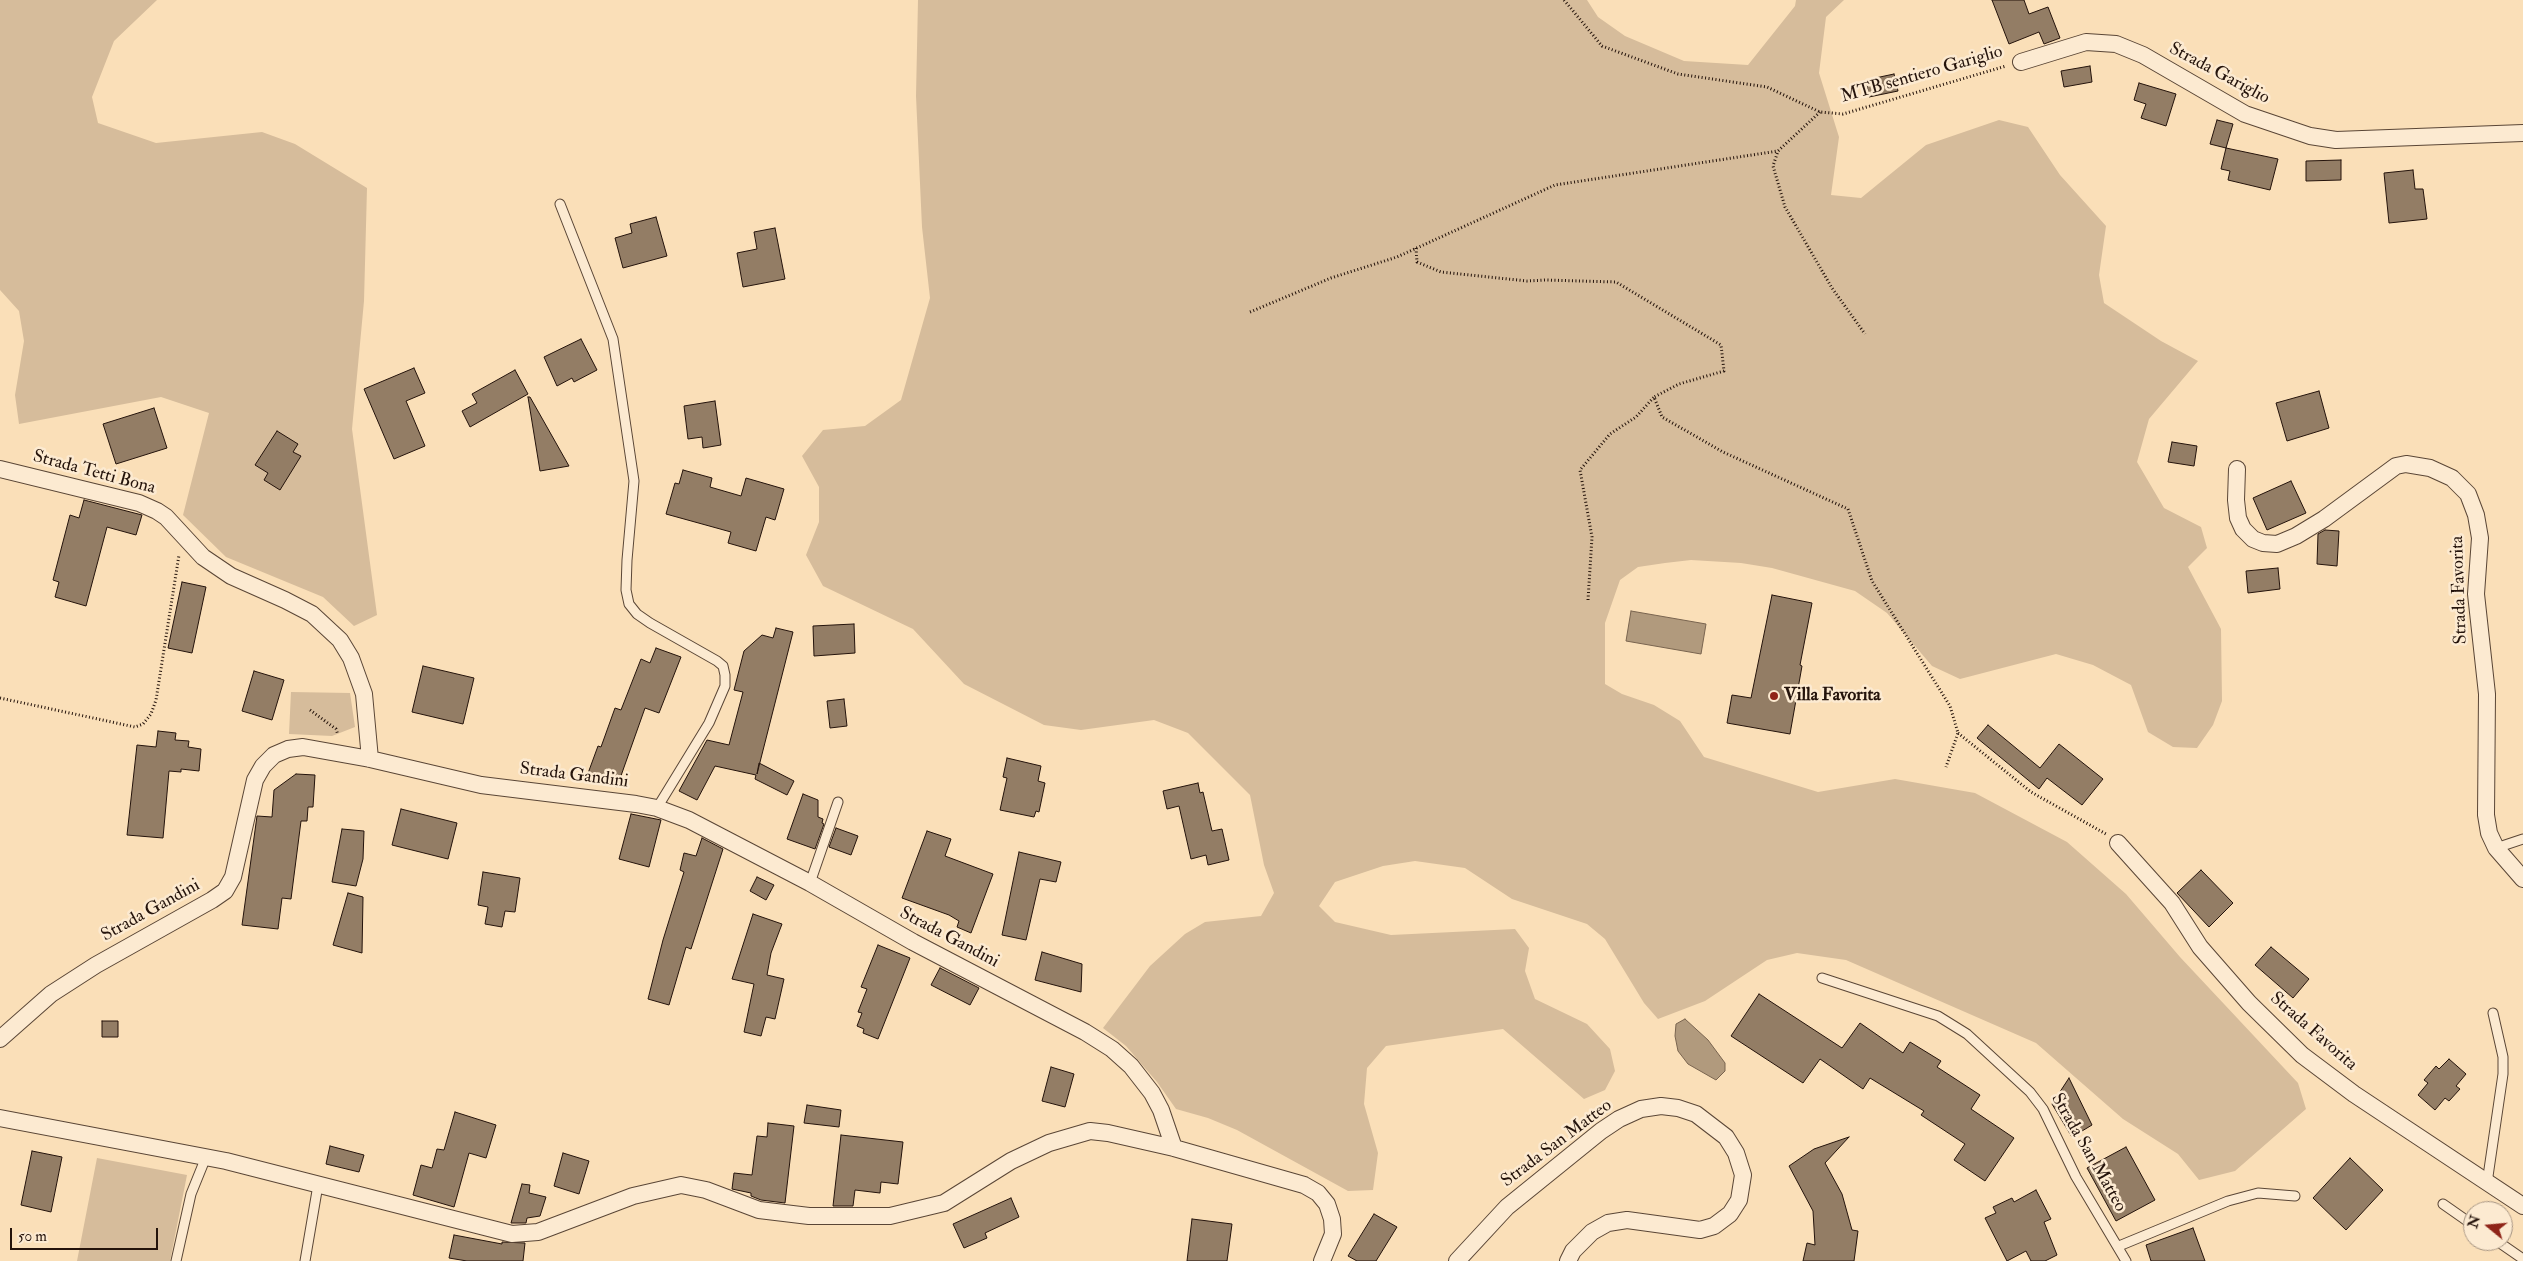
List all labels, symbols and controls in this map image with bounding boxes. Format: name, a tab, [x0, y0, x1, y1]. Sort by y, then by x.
street label: Strada Gariglio	[2165, 38, 2273, 110]
street label: MTB sentiero Gariglio	[1839, 42, 2005, 108]
street label: Strada Tetti Bona	[30, 446, 158, 500]
street label: Strada Favorita	[2447, 535, 2473, 645]
place label: Villa Favorita	[1784, 685, 1881, 707]
marker: Villa Favorita	[1768, 690, 1780, 702]
street label: Strada Gandini	[518, 759, 630, 793]
street label: Strada Gandini	[98, 875, 204, 947]
street label: Strada Gandini	[896, 903, 1002, 973]
street label: Strada Favorita	[2265, 988, 2361, 1076]
street label: Strada San Matteo	[2045, 1090, 2131, 1216]
street label: Strada San Matteo	[1497, 1095, 1617, 1193]
north arrow	[2463, 1201, 2513, 1251]
text: N	[2464, 1213, 2484, 1230]
scale bar	[12, 1218, 160, 1250]
text: 50 m	[18, 1227, 47, 1246]

